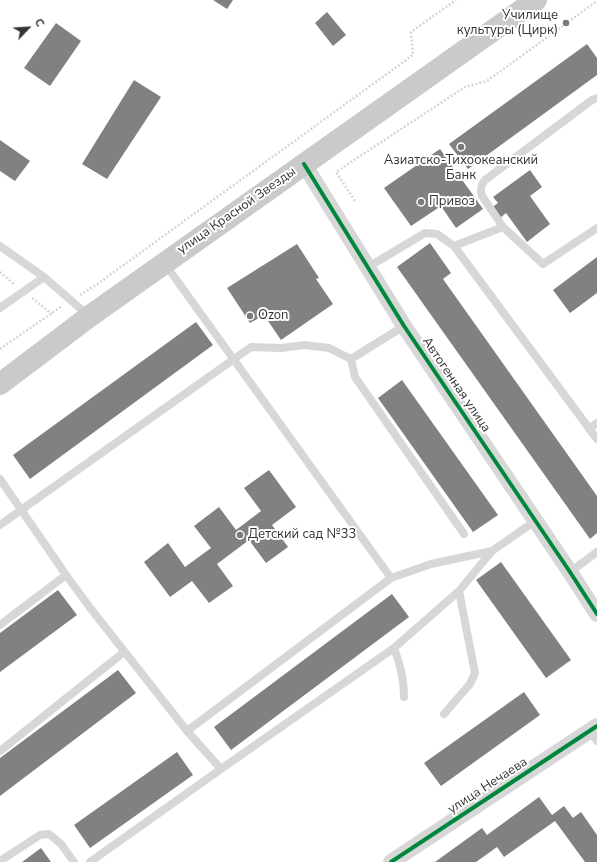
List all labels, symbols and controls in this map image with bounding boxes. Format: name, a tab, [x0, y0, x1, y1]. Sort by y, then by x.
north arrow	[8, 8, 48, 48]
place label: Училище культуры (Цирк)	[457, 8, 558, 39]
text: С	[31, 16, 48, 29]
marker: Училище культуры (Цирк)	[561, 18, 571, 28]
marker: Азиатско-Тихоокеанский Банк	[456, 142, 466, 152]
place label: Азиатско-Тихоокеанский Банк	[384, 153, 538, 184]
street label: улица Красной Звезды	[175, 164, 299, 258]
place label: Привоз	[429, 194, 475, 210]
marker: Привоз	[416, 197, 426, 207]
place label: Ozon	[258, 308, 288, 324]
marker: Ozon	[245, 311, 255, 321]
street label: Автогенная улица	[418, 334, 494, 436]
place label: Детский сад №33	[248, 527, 356, 543]
marker: Детский сад №33	[235, 530, 245, 540]
street label: улица Нечаева	[445, 754, 531, 818]

